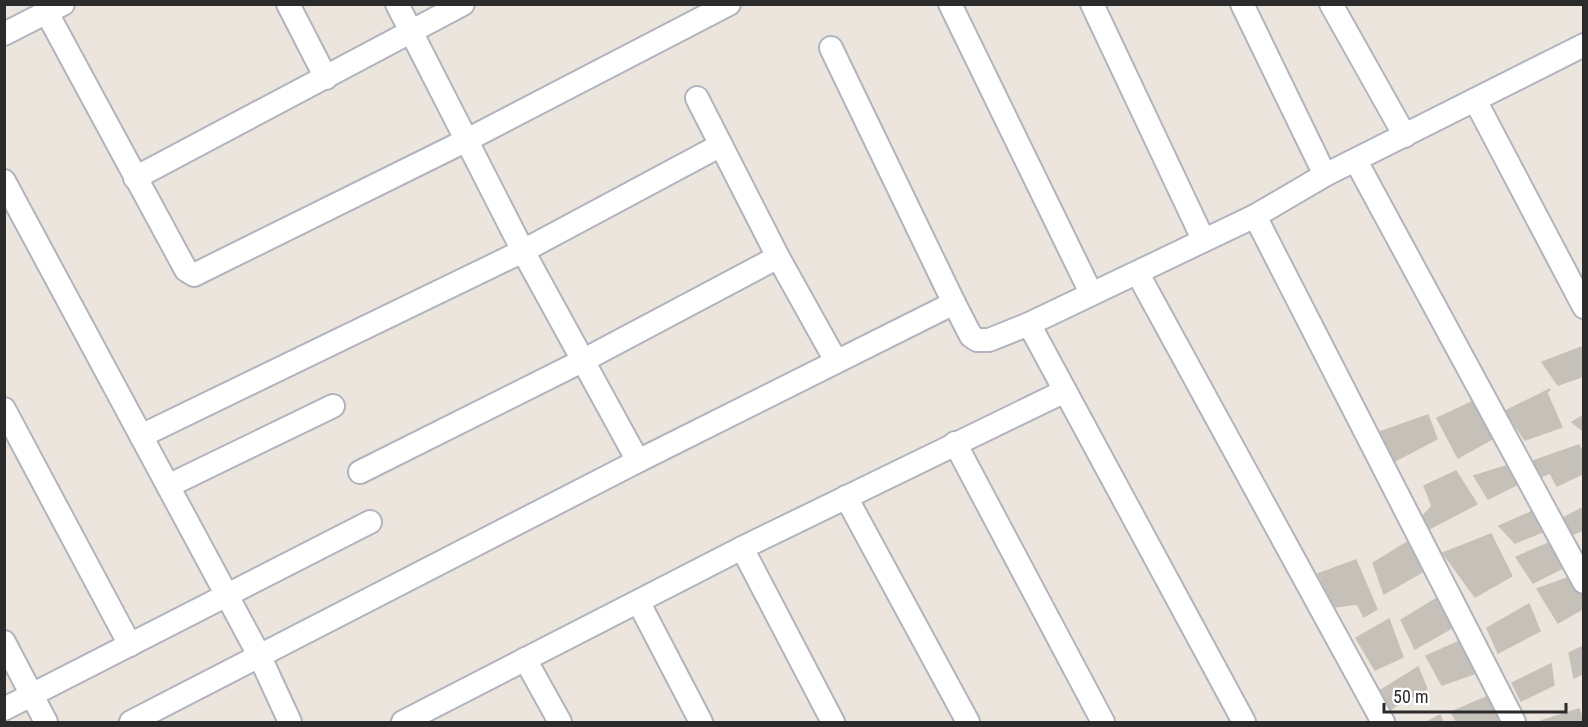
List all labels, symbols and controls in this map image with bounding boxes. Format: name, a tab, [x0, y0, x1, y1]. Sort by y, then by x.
scale bar	[1384, 676, 1566, 714]
text: 50 m	[1393, 686, 1428, 707]

